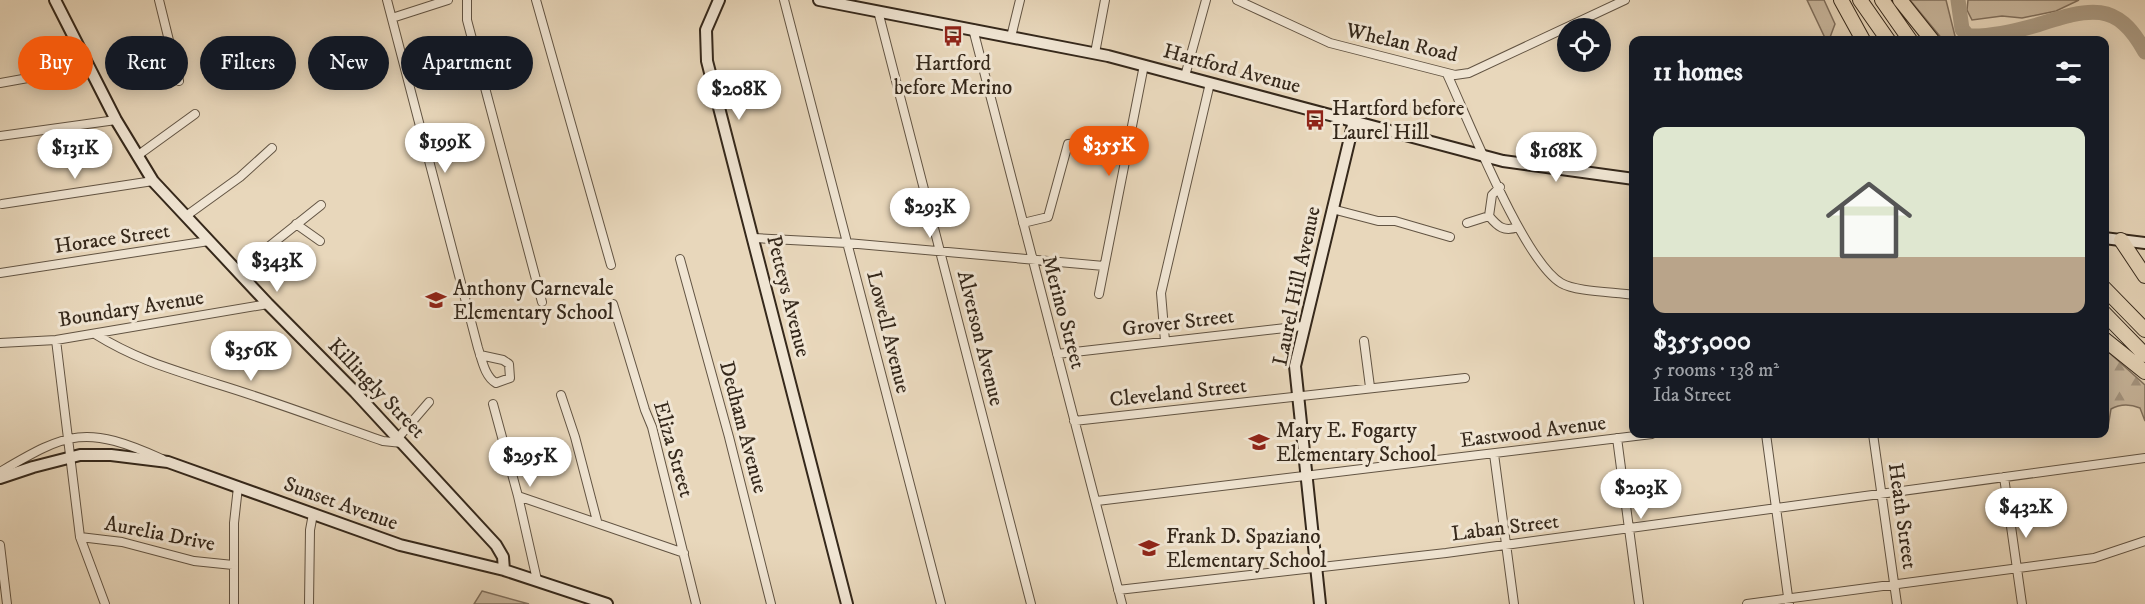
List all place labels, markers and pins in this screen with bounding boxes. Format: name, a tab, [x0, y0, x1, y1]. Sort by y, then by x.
bus stop icon: Hartford before Merino	[941, 24, 965, 48]
place label: Hartford before Merino	[894, 51, 1012, 101]
pin: $208K	[697, 70, 781, 121]
place label: Hartford before Laurel Hill	[1332, 96, 1465, 146]
bus stop icon: Hartford before Laurel Hill	[1303, 108, 1327, 132]
pin: $199K	[403, 123, 487, 174]
pin: $355K	[1067, 126, 1151, 177]
pin: $131K	[33, 129, 117, 180]
pin: $168K	[1514, 132, 1598, 183]
pin: $293K	[888, 188, 972, 239]
pin: $343K	[235, 242, 319, 293]
place label: Anthony Carnevale Elementary School	[453, 276, 614, 326]
school or university icon: Anthony Carnevale Elementary School	[424, 288, 448, 312]
pin: $356K	[209, 331, 293, 382]
place label: Mary E. Fogarty Elementary School	[1276, 418, 1437, 468]
school or university icon: Mary E. Fogarty Elementary School	[1247, 430, 1271, 454]
pin: $295K	[488, 437, 572, 488]
pin: $203K	[1599, 469, 1683, 520]
pin: $432K	[1984, 488, 2068, 539]
place label: Frank D. Spaziano Elementary School	[1166, 524, 1327, 574]
school or university icon: Frank D. Spaziano Elementary School	[1137, 536, 1161, 560]

